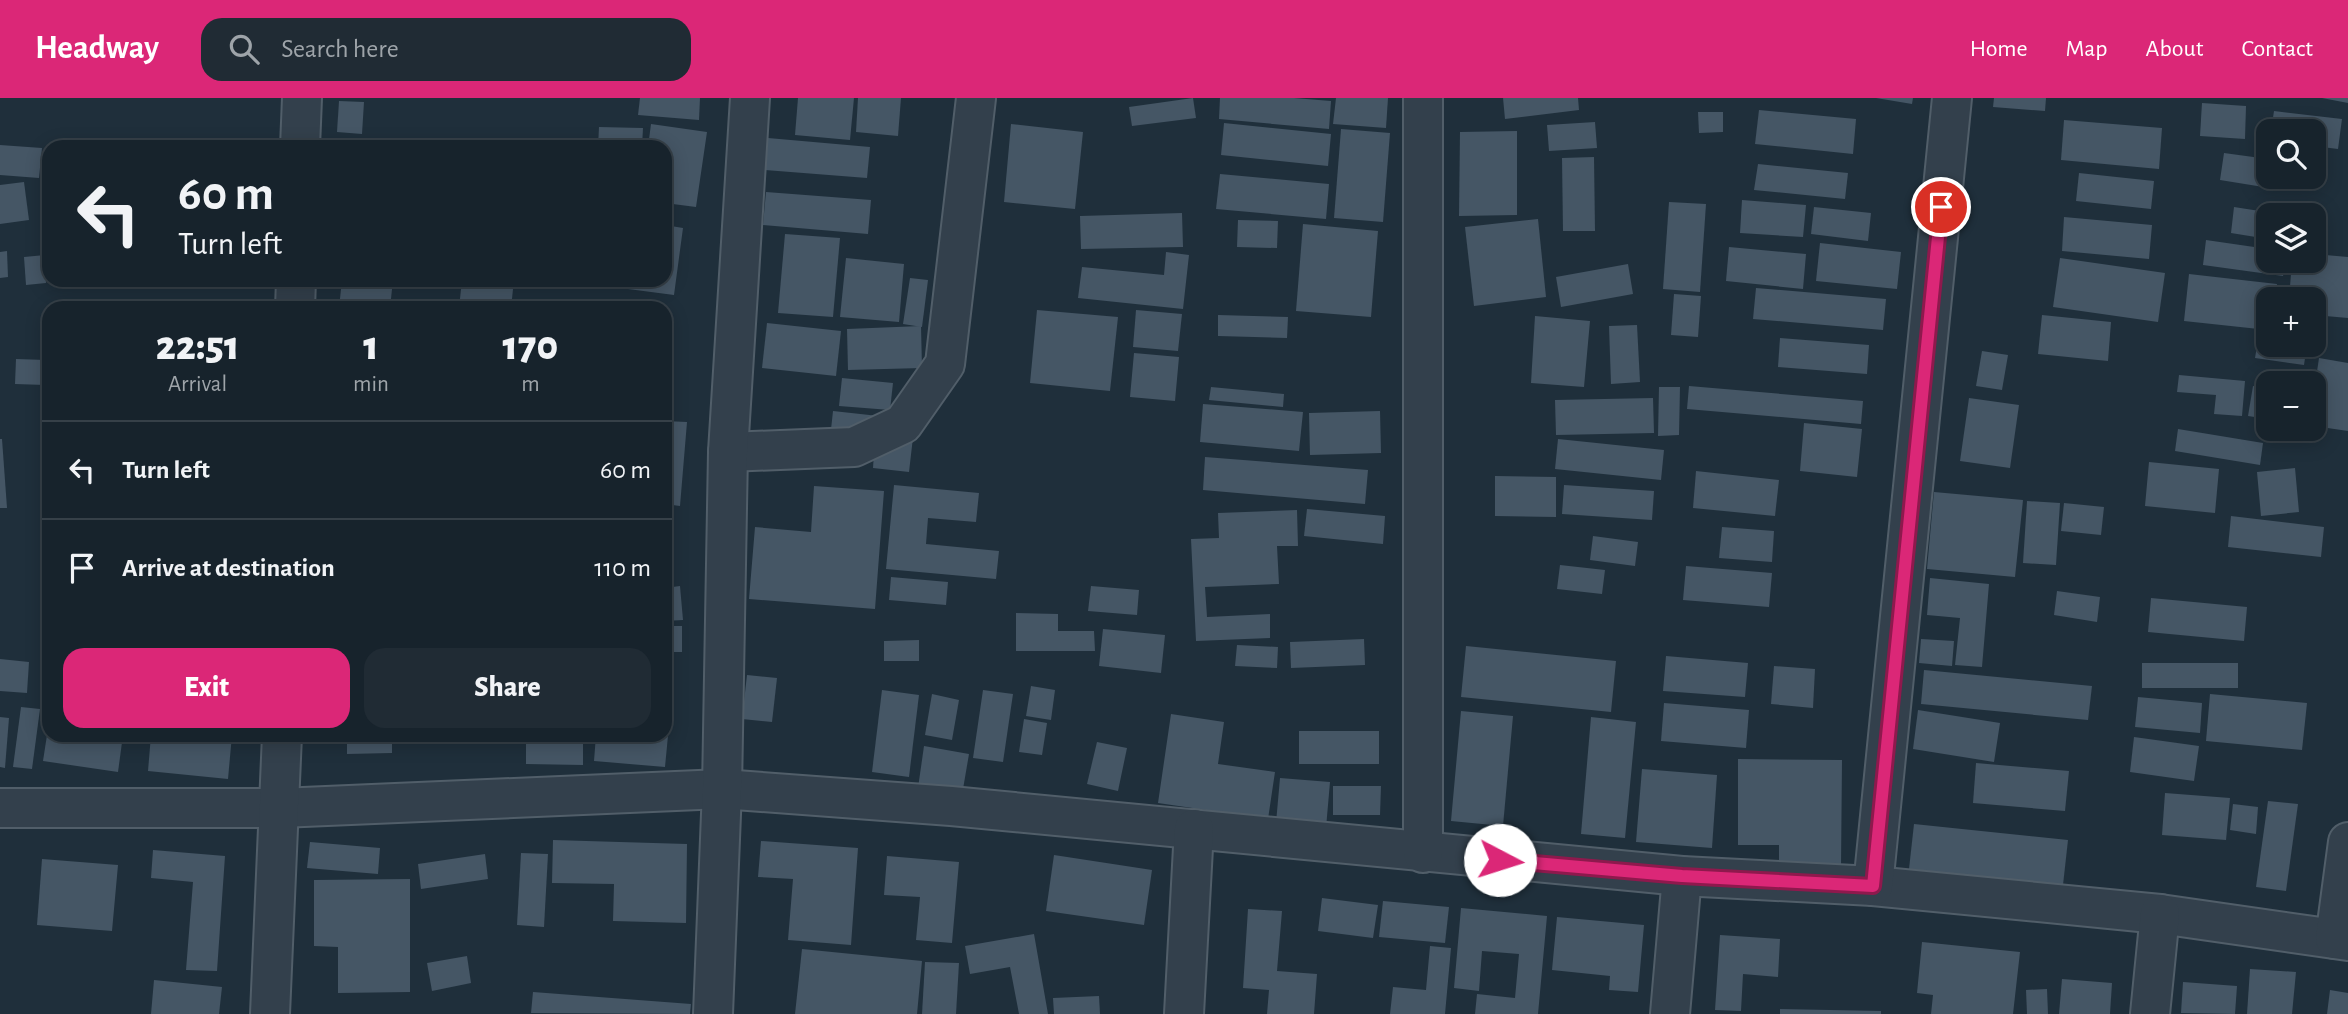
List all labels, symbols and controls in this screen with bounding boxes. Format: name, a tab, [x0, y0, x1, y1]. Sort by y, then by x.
search box	[201, 18, 691, 81]
icon: search	[225, 30, 263, 68]
text: Headway	[35, 32, 159, 65]
text: Search here	[281, 36, 399, 62]
text: Home	[1970, 37, 2028, 61]
text: Map	[2066, 37, 2108, 61]
text: About	[2146, 37, 2203, 61]
text: Contact	[2241, 37, 2313, 61]
map controls	[2256, 119, 2326, 441]
button: search	[2256, 119, 2326, 189]
icon: left	[63, 168, 154, 259]
text: 60 m	[178, 170, 274, 219]
pin	[1911, 177, 1971, 237]
icon: arrive	[1922, 188, 1960, 226]
button: layers	[2256, 203, 2326, 273]
text: Turn left	[178, 228, 282, 260]
button: +	[2256, 287, 2326, 357]
text: 22:51	[156, 325, 239, 367]
text: 1	[363, 325, 379, 367]
text: 170	[503, 325, 558, 367]
button: −	[2256, 371, 2326, 441]
text: Arrival	[168, 373, 227, 396]
text: min	[353, 373, 389, 396]
text: m	[521, 373, 540, 396]
icon: left	[63, 451, 101, 489]
text: Turn left	[122, 457, 210, 483]
text: 60 m	[600, 457, 651, 483]
icon: arrive	[63, 549, 101, 587]
text: Arrive at destination	[122, 555, 335, 581]
text: 110 m	[594, 555, 651, 581]
button: Exit	[63, 648, 350, 728]
button: Share	[364, 648, 651, 728]
position arrow	[1463, 823, 1537, 897]

